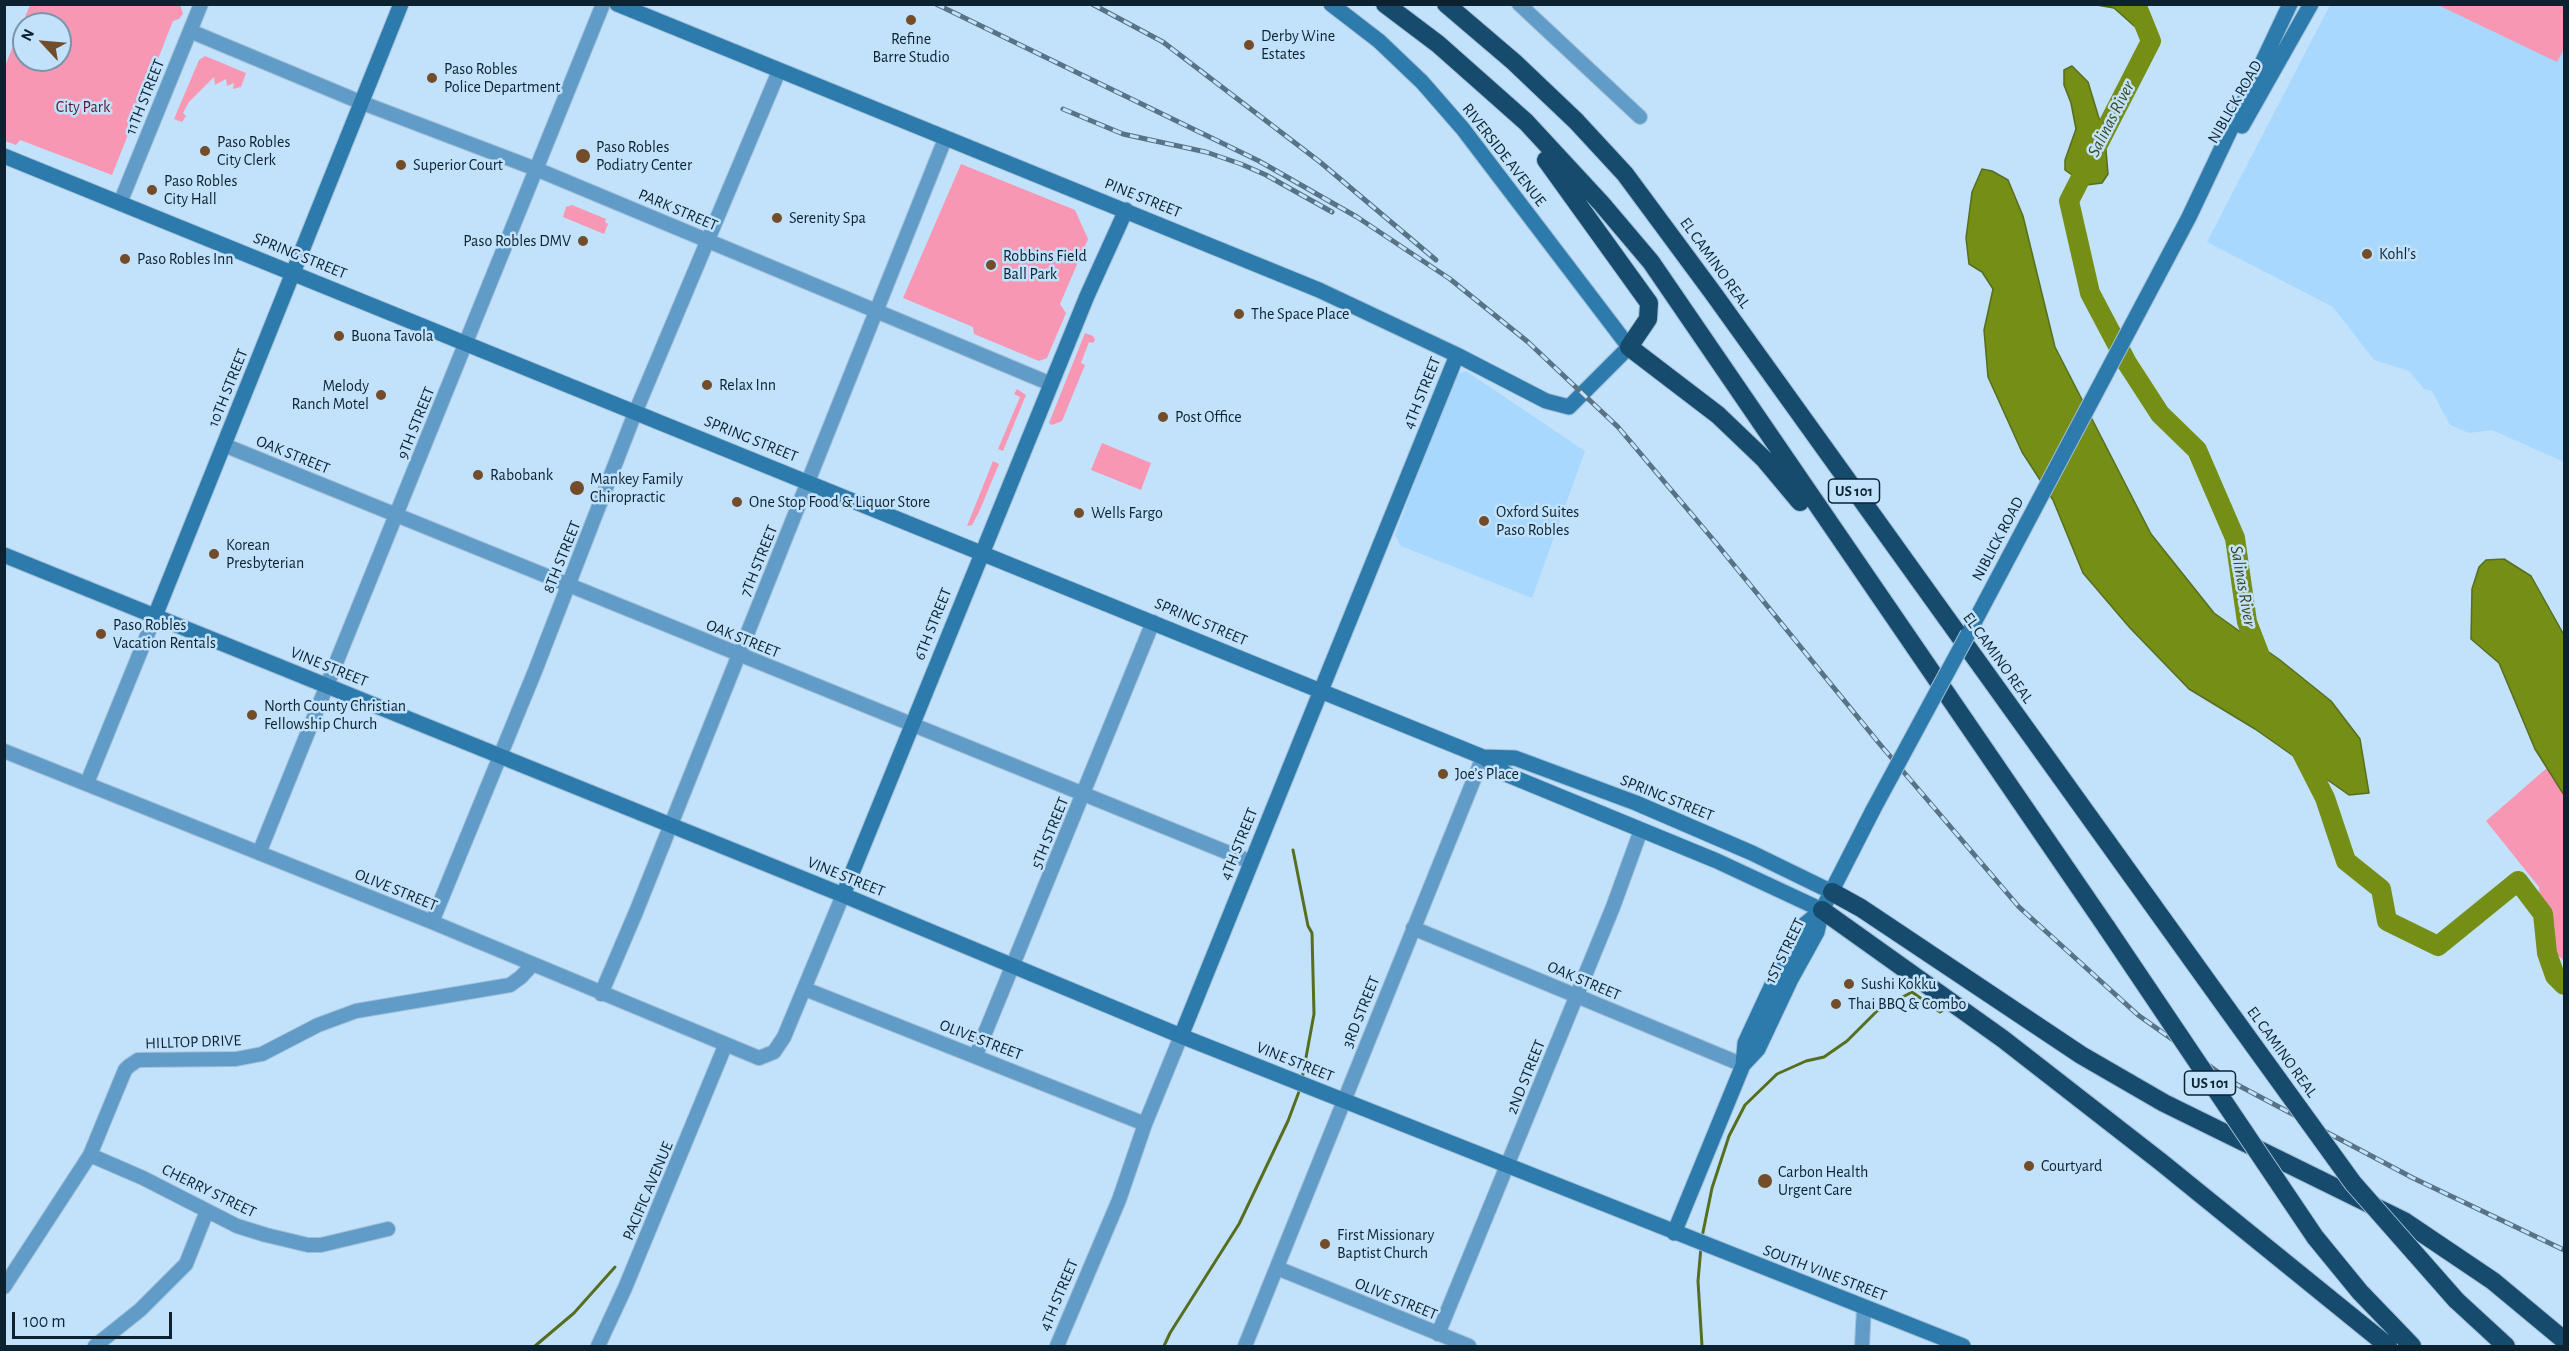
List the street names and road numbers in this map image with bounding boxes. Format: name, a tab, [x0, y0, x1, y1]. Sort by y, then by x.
street label: 11TH STREET	[121, 56, 169, 138]
street label: NIBLICK ROAD	[2204, 57, 2266, 147]
street label: RIVERSIDE AVENUE	[1458, 100, 1550, 210]
street label: PINE STREET	[1102, 174, 1184, 222]
street label: PARK STREET	[635, 185, 721, 235]
street label: EL CAMINO REAL	[1676, 214, 1754, 312]
street label: SPRING STREET	[250, 229, 350, 283]
street label: 10TH STREET	[204, 346, 252, 430]
street label: 4TH STREET	[1399, 354, 1445, 432]
street label: 9TH STREET	[393, 384, 439, 462]
street label: SPRING STREET	[701, 412, 801, 466]
street label: OAK STREET	[253, 432, 333, 478]
road number: US 101	[1828, 479, 1880, 503]
street label: NIBLICK ROAD	[1968, 494, 2028, 584]
street label: 8TH STREET	[539, 518, 585, 596]
street label: 7TH STREET	[736, 522, 782, 600]
street label: 6TH STREET	[910, 585, 956, 663]
street label: SPRING STREET	[1152, 594, 1250, 650]
street label: EL CAMINO REAL	[1959, 609, 2037, 707]
street label: OAK STREET	[703, 616, 783, 662]
street label: VINE STREET	[287, 643, 371, 691]
street label: SPRING STREET	[1617, 771, 1717, 825]
street label: 5TH STREET	[1027, 794, 1073, 872]
street label: 4TH STREET	[1216, 805, 1262, 883]
street label: VINE STREET	[804, 853, 888, 901]
street label: OLIVE STREET	[352, 865, 440, 915]
street label: 1ST STREET	[1761, 915, 1809, 987]
street label: OAK STREET	[1544, 957, 1624, 1005]
street label: 3RD STREET	[1338, 973, 1384, 1051]
street label: EL CAMINO REAL	[2243, 1003, 2321, 1101]
street label: OLIVE STREET	[937, 1015, 1025, 1065]
street label: HILLTOP DRIVE	[145, 1031, 241, 1053]
street label: 2ND STREET	[1502, 1037, 1550, 1117]
street label: VINE STREET	[1253, 1038, 1337, 1086]
road number: US 101	[2184, 1071, 2236, 1095]
street label: PACIFIC AVENUE	[619, 1139, 677, 1243]
street label: CHERRY STREET	[159, 1160, 259, 1222]
street label: SOUTH VINE STREET	[1760, 1241, 1890, 1305]
street label: 4TH STREET	[1035, 1256, 1083, 1334]
street label: OLIVE STREET	[1352, 1274, 1440, 1324]

